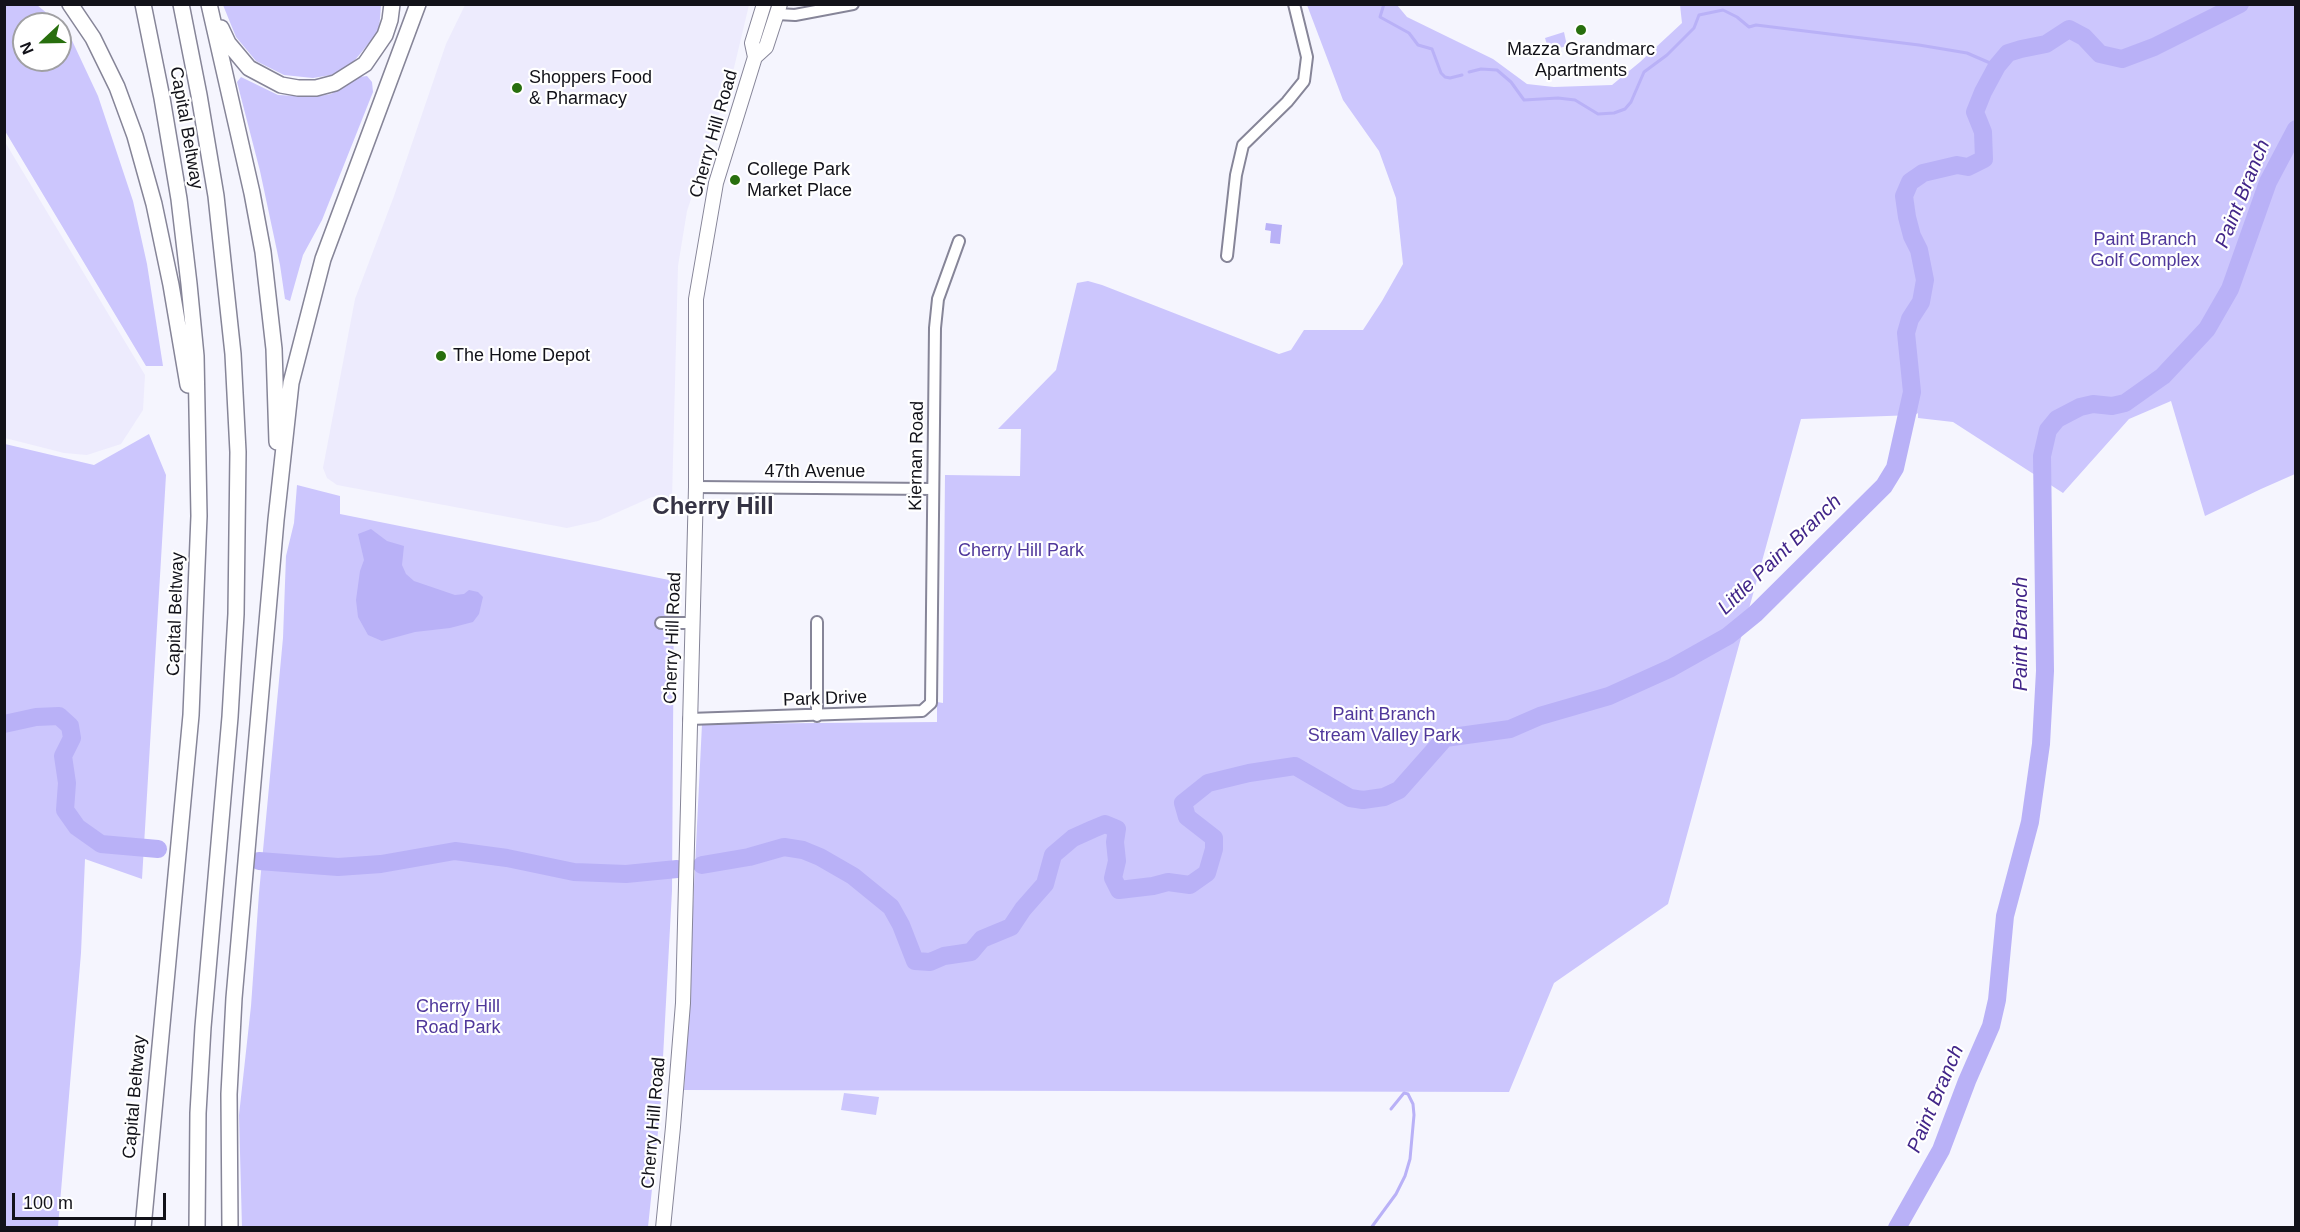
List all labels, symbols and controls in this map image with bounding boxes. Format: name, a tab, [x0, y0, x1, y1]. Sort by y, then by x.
north arrow	[12, 12, 72, 72]
marker: Mazza Grandmarc Apartments	[1574, 23, 1588, 37]
place label: Mazza Grandmarc Apartments	[1507, 39, 1655, 82]
text: N	[17, 40, 37, 57]
street label: Capital Beltway	[165, 65, 207, 191]
place label: Shoppers Food & Pharmacy	[529, 67, 652, 110]
street label: Cherry Hill Road	[685, 68, 743, 200]
marker: Shoppers Food & Pharmacy	[510, 81, 524, 95]
water label: Paint Branch	[2210, 136, 2276, 252]
place label: College Park Market Place	[747, 159, 852, 201]
marker: College Park Market Place	[728, 173, 742, 187]
park label: Paint Branch Golf Complex	[2090, 229, 2200, 272]
place label: The Home Depot	[453, 345, 590, 367]
marker: The Home Depot	[434, 349, 448, 363]
street label: Kiernan Road	[905, 401, 929, 511]
street label: 47th Avenue	[765, 461, 865, 483]
water label: Little Paint Branch	[1713, 490, 1847, 620]
district label: Cherry Hill	[652, 493, 774, 521]
park label: Cherry Hill Park	[958, 540, 1084, 562]
street label: Capital Beltway	[163, 552, 189, 676]
street label: Cherry Hill Road	[660, 572, 686, 704]
water label: Paint Branch	[2009, 577, 2033, 691]
street label: Park Drive	[783, 687, 867, 711]
park label: Paint Branch Stream Valley Park	[1308, 704, 1460, 746]
park label: Cherry Hill Road Park	[415, 996, 501, 1038]
street label: Capital Beltway	[119, 1034, 151, 1160]
water label: Paint Branch	[1903, 1042, 1969, 1156]
street label: Cherry Hill Road	[637, 1056, 671, 1190]
scale bar	[15, 1181, 170, 1219]
text: 100 m	[23, 1193, 73, 1213]

